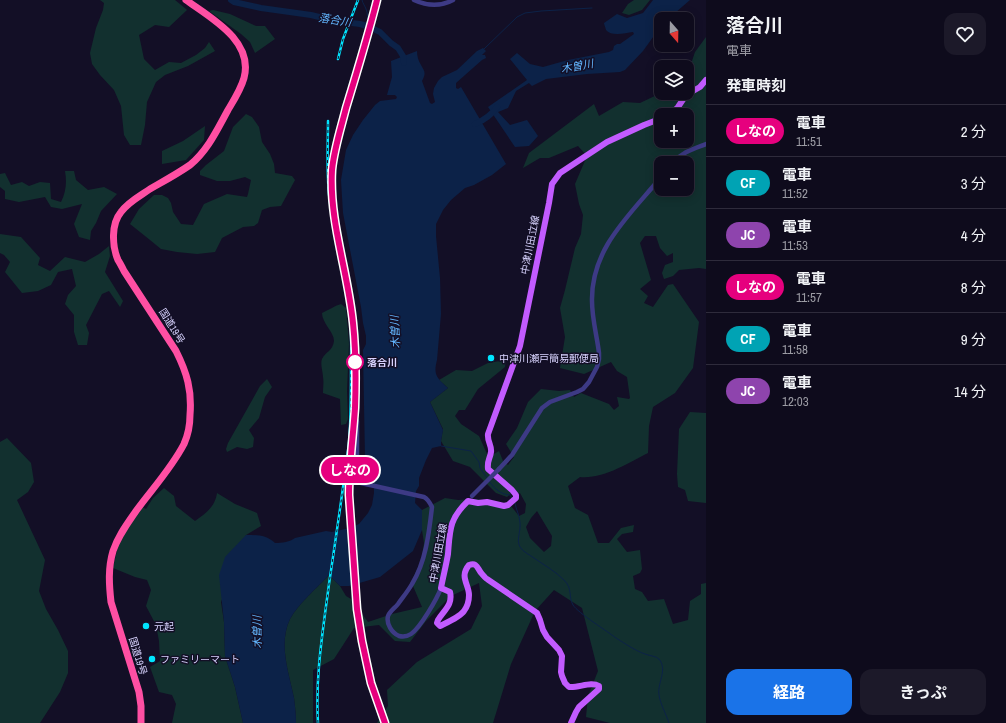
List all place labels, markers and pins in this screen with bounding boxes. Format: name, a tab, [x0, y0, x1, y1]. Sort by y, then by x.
place label: 中津川瀬戸簡易郵便局	[499, 352, 599, 365]
marker: 落合川	[346, 353, 364, 371]
marker: 中津川瀬戸簡易郵便局	[486, 353, 496, 363]
place label: 落合川	[367, 356, 397, 369]
place label: 元起	[154, 620, 174, 633]
marker: 元起	[141, 621, 151, 631]
place label: ファミリーマート	[160, 653, 240, 666]
marker: ファミリーマート	[147, 654, 157, 664]

